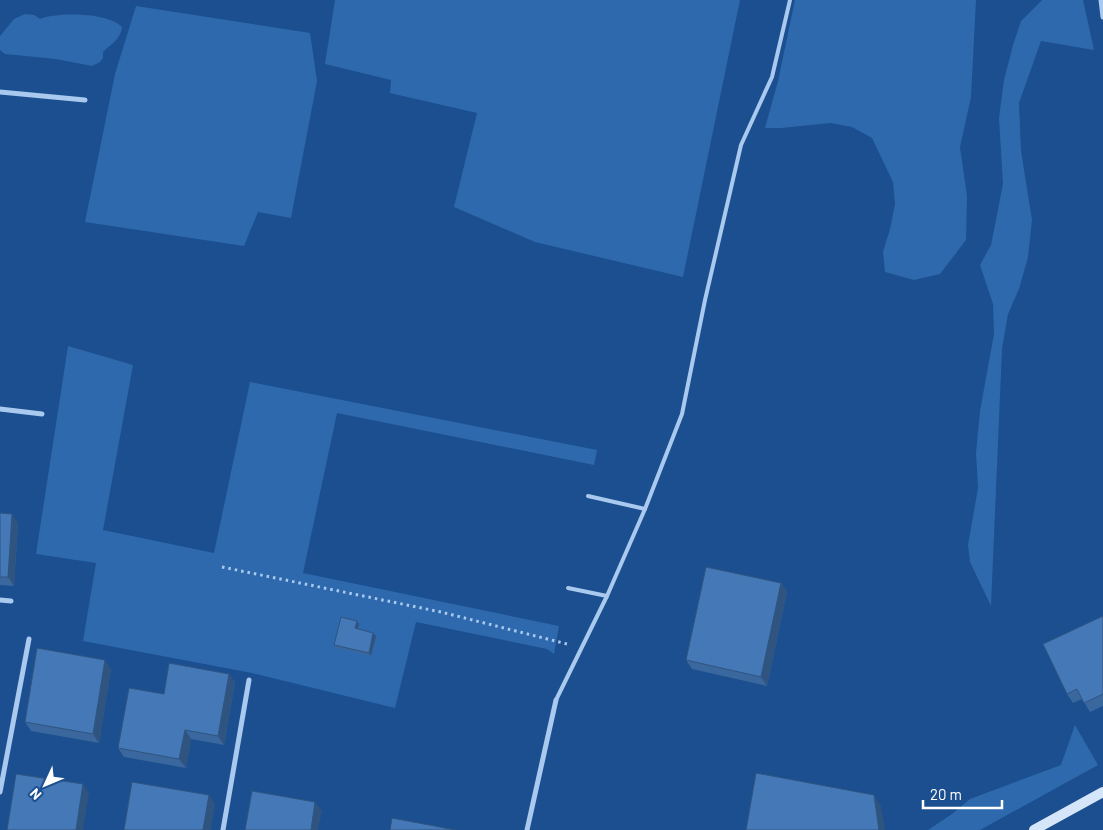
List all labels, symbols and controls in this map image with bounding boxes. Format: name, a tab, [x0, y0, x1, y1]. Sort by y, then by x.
north arrow	[20, 760, 70, 810]
scale bar	[923, 778, 1002, 810]
text: N	[26, 785, 45, 804]
text: 20 m	[930, 785, 962, 803]

